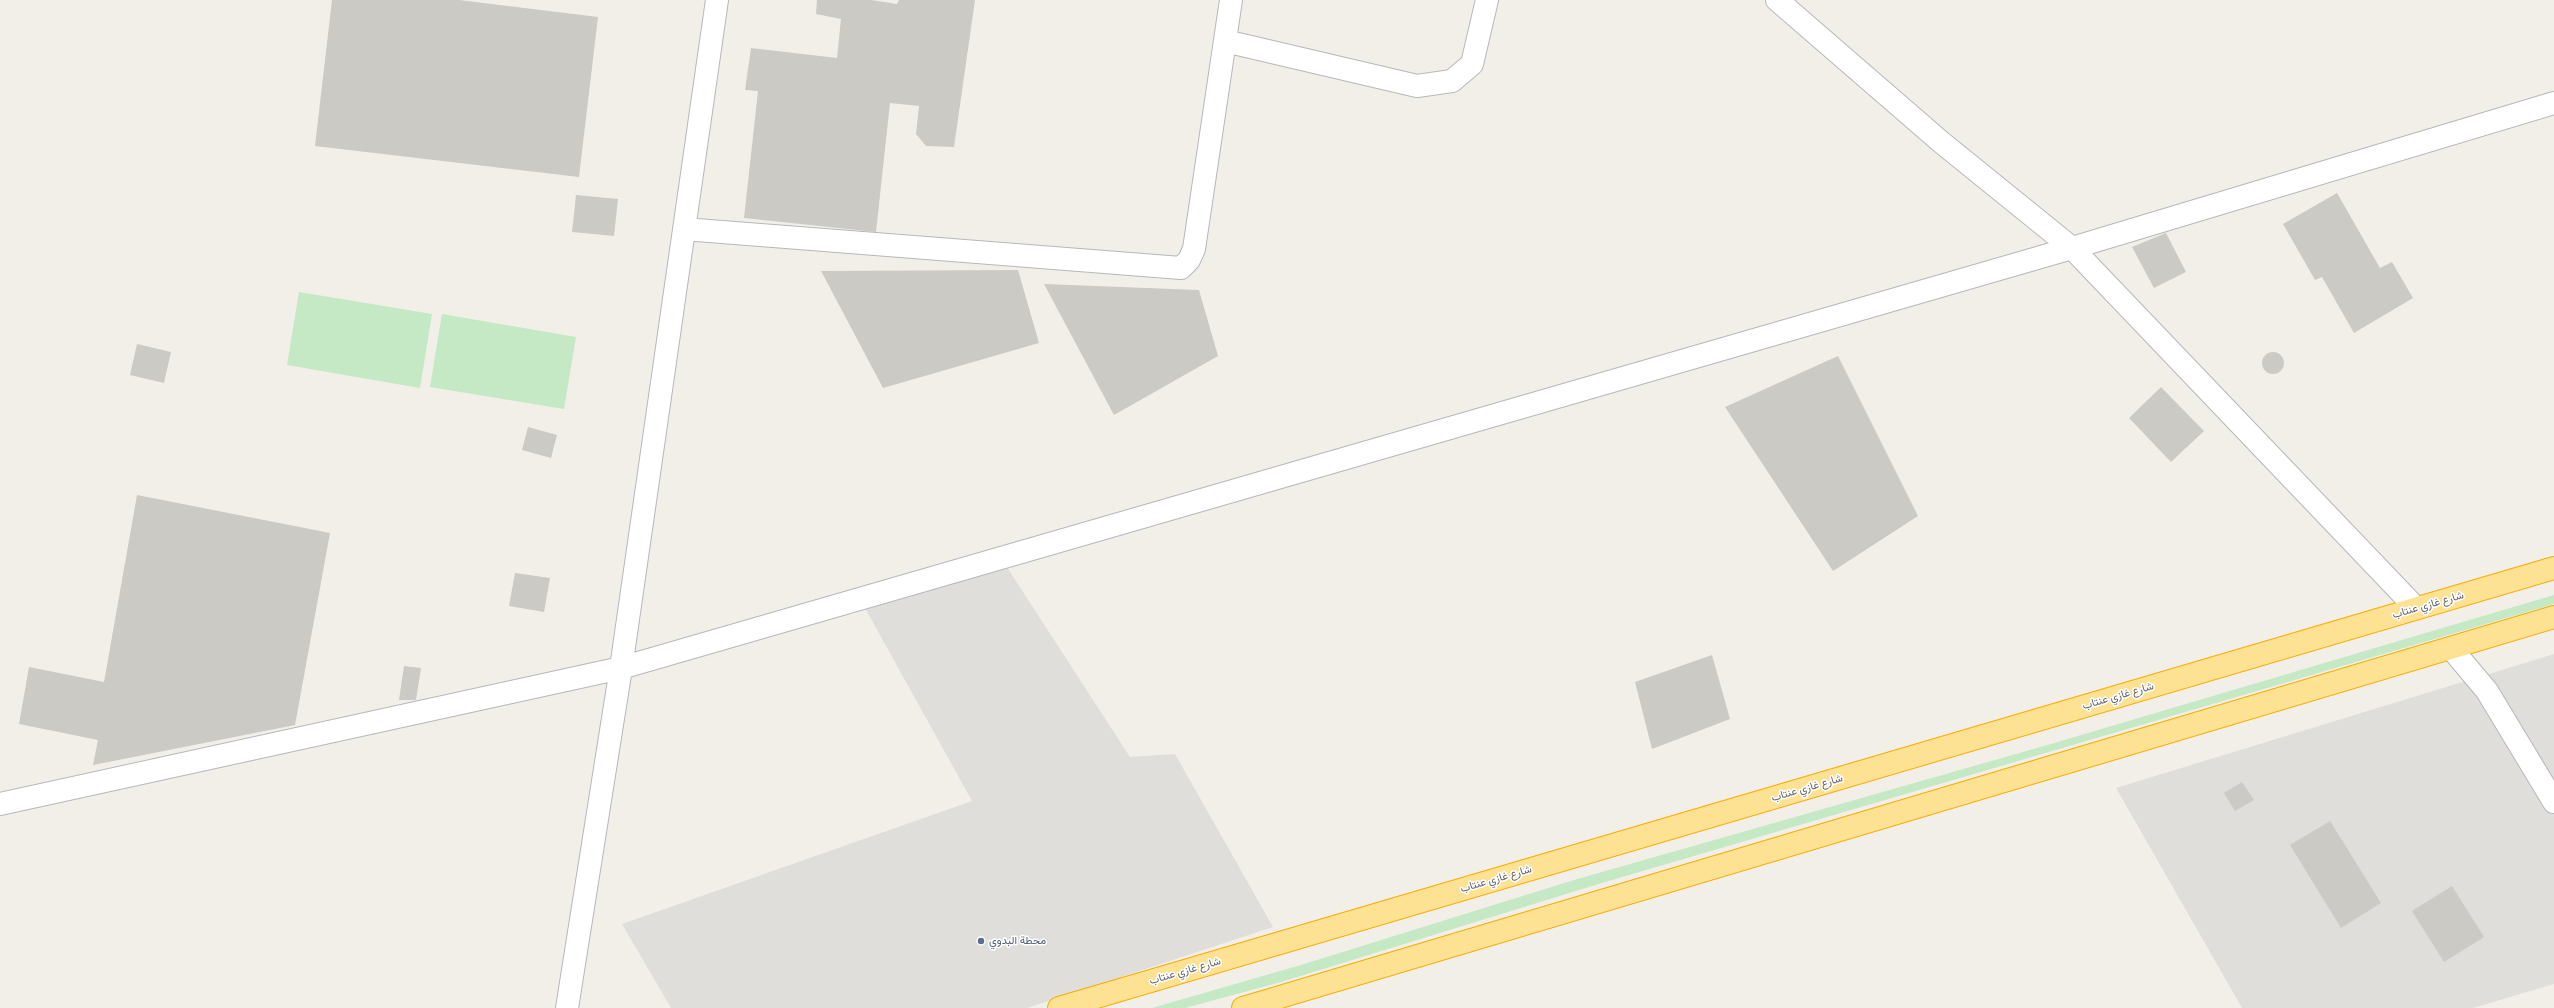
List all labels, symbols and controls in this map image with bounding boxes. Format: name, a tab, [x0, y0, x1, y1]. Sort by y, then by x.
street label: شارع غازي عنتاب	[2391, 589, 2465, 621]
street label: شارع غازي عنتاب	[2081, 680, 2155, 712]
street label: شارع غازي عنتاب	[1770, 772, 1844, 804]
street label: شارع غازي عنتاب	[1459, 863, 1533, 895]
place label: محطة البدوي	[989, 934, 1046, 948]
marker: محطة البدوي	[976, 936, 986, 946]
street label: شارع غازي عنتاب	[1148, 955, 1222, 987]

